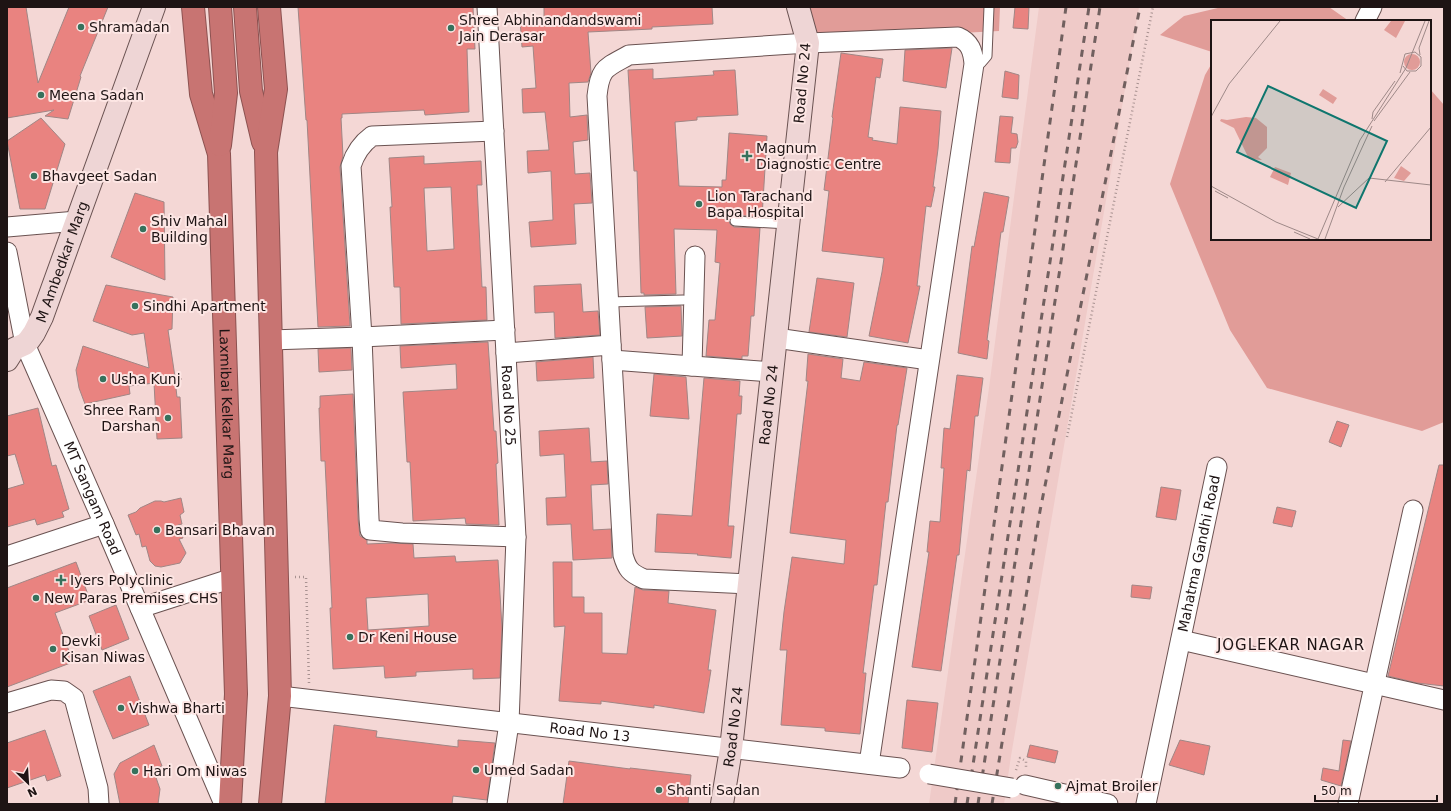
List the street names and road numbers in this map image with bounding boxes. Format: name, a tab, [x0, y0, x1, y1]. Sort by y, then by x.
street label: Road No 24	[791, 42, 814, 124]
street label: M Ambedkar Marg	[33, 199, 91, 325]
street label: Laxmibai Kelkar Marg	[216, 328, 237, 480]
street label: Road No 24	[756, 364, 781, 446]
street label: Road No 25	[499, 365, 519, 446]
street label: MT Sangam Road	[61, 439, 124, 557]
street label: Mahatma Gandhi Road	[1174, 474, 1223, 633]
street label: Road No 24	[720, 686, 746, 768]
street label: Road No 13	[549, 719, 631, 745]

